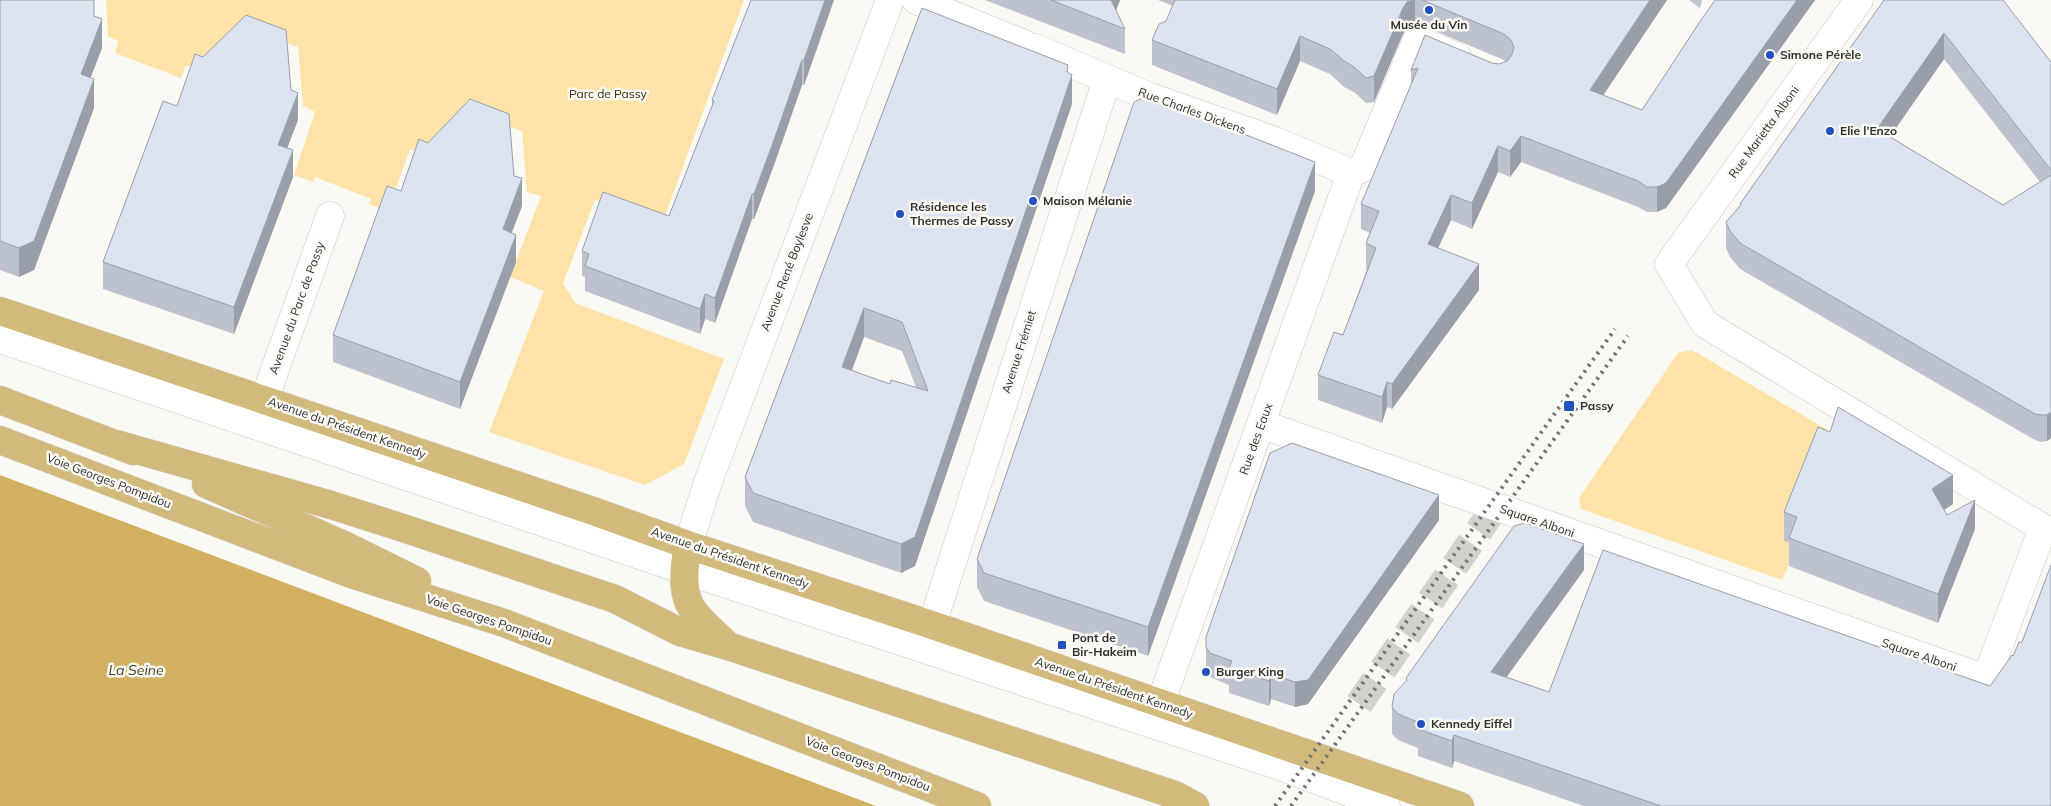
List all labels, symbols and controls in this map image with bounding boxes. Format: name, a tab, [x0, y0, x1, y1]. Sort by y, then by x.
marker: Musée du Vin	[1423, 4, 1435, 16]
place label: Musée du Vin	[1391, 17, 1467, 32]
place label: Simone Pérèle	[1780, 47, 1861, 62]
marker: Simone Pérèle	[1764, 49, 1776, 61]
street label: Rue Marietta Alboni	[1725, 83, 1802, 181]
street label: Rue Charles Dickens	[1136, 84, 1248, 137]
park label: Parc de Passy	[569, 86, 648, 101]
place label: Elie l’Enzo	[1840, 123, 1897, 138]
marker: Elie l’Enzo	[1824, 125, 1836, 137]
place label: Maison Mélanie	[1043, 193, 1133, 208]
marker: Maison Mélanie	[1027, 195, 1039, 207]
place label: Résidence les Thermes de Passy	[910, 199, 1014, 228]
marker: Résidence les Thermes de Passy	[894, 208, 906, 220]
street label: Avenue René Boylesve	[757, 210, 816, 333]
street label: Avenue du Parc de Passy	[266, 239, 328, 376]
street label: Avenue Frémiet	[998, 308, 1039, 395]
street label: Avenue du Président Kennedy	[266, 393, 429, 462]
place label: Passy	[1580, 398, 1614, 413]
marker: Passy	[1562, 399, 1576, 413]
street label: Rue des Eaux	[1236, 400, 1276, 477]
street label: Voie Georges Pompidou	[45, 450, 174, 511]
street label: Square Alboni	[1498, 501, 1577, 540]
street label: Avenue du Président Kennedy	[649, 523, 812, 592]
street label: Voie Georges Pompidou	[424, 591, 554, 648]
place label: Pont de Bir-Hakeim	[1072, 630, 1137, 659]
street label: Square Alboni	[1880, 635, 1959, 674]
marker: Pont de Bir-Hakeim	[1056, 639, 1068, 651]
street label: Avenue du Président Kennedy	[1033, 653, 1196, 722]
water label: La Seine	[108, 661, 164, 679]
place label: Burger King	[1216, 664, 1284, 679]
marker: Burger King	[1200, 666, 1212, 678]
place label: Kennedy Eiffel	[1431, 716, 1512, 731]
marker: Kennedy Eiffel	[1415, 718, 1427, 730]
street label: Voie Georges Pompidou	[804, 733, 933, 794]

